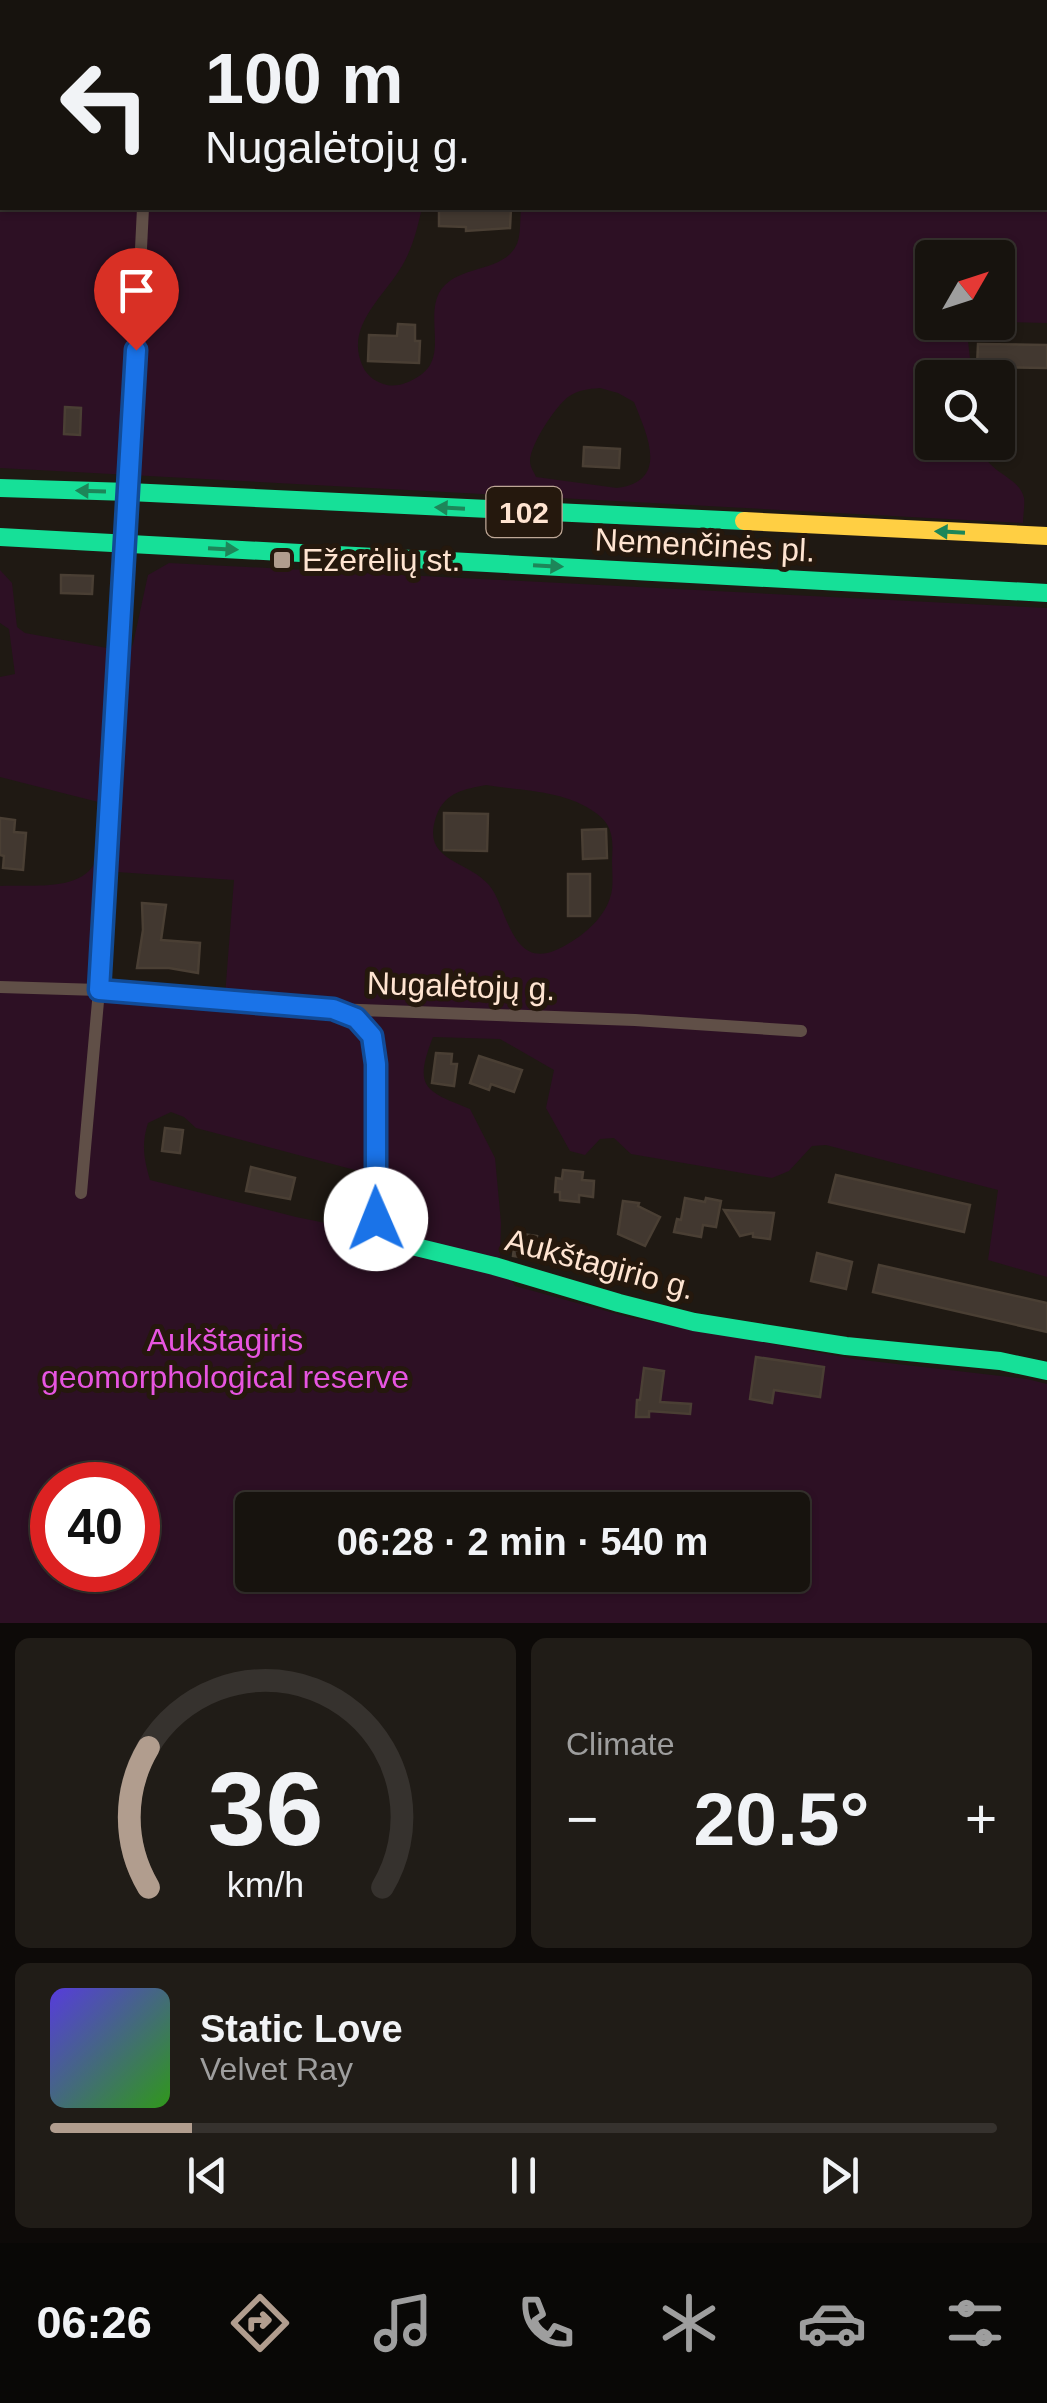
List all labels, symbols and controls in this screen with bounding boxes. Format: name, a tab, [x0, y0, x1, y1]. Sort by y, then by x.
icon: left	[40, 40, 170, 170]
text: 100 m	[205, 40, 403, 118]
text: Nugalėtojų g.	[205, 122, 470, 173]
north arrow	[915, 240, 1015, 340]
map controls	[915, 240, 1015, 460]
pin	[94, 248, 179, 351]
icon: arrive	[109, 263, 164, 318]
button: search	[915, 360, 1015, 460]
one-way arrow	[74, 482, 106, 498]
road number: 102	[486, 487, 562, 537]
one-way arrow	[434, 500, 466, 516]
street label: Nemenčinės pl.	[594, 521, 816, 569]
one-way arrow	[933, 524, 965, 540]
one-way arrow	[208, 541, 240, 557]
place label: Ežerėlių st.	[302, 542, 460, 578]
marker: Ežerėlių st.	[271, 549, 293, 571]
one-way arrow	[532, 558, 564, 574]
street label: Nugalėtojų g.	[366, 965, 556, 1007]
position arrow	[324, 1167, 428, 1271]
street label: Aukštagirio g.	[502, 1222, 698, 1306]
park label: Aukštagiris geomorphological reserve	[41, 1322, 409, 1395]
speed limit sign: 40	[30, 1462, 160, 1592]
text: 06:28 · 2 min · 540 m	[337, 1521, 708, 1563]
text: Climate	[566, 1726, 674, 1762]
text: 36	[208, 1751, 323, 1867]
text: 20.5°	[694, 1777, 869, 1861]
text: −	[566, 1788, 598, 1850]
text: +	[965, 1788, 997, 1850]
text: km/h	[227, 1865, 304, 1905]
text: Static Love	[200, 2008, 403, 2050]
text: Velvet Ray	[200, 2051, 353, 2087]
icon: previous	[180, 2148, 235, 2203]
icon: pause	[496, 2148, 551, 2203]
icon: next	[812, 2148, 867, 2203]
icon: directions	[225, 2288, 295, 2358]
icon: music	[368, 2288, 438, 2358]
icon: phone	[511, 2288, 581, 2358]
icon: climate	[654, 2288, 724, 2358]
icon: car	[797, 2288, 867, 2358]
icon: filters	[940, 2288, 1010, 2358]
text: 06:26	[37, 2297, 152, 2348]

